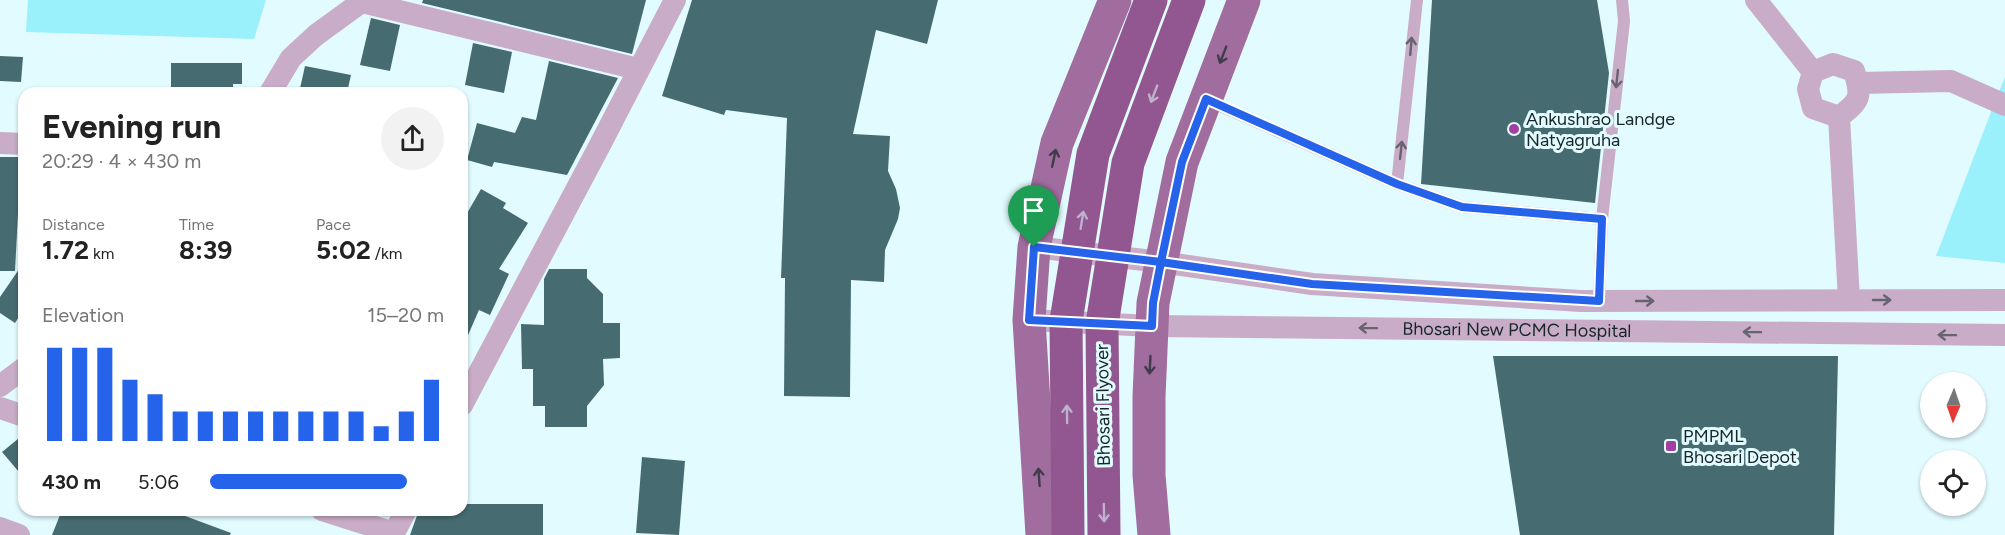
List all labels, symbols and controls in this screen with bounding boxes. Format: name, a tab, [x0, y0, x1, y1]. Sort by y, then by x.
one-way arrow	[1406, 37, 1417, 57]
one-way arrow	[1217, 45, 1228, 64]
one-way arrow	[1611, 68, 1622, 88]
one-way arrow	[1148, 84, 1159, 103]
text: Evening run	[42, 107, 221, 146]
button: share	[381, 107, 444, 170]
place label: Ankushrao Landge Natyagruha	[1526, 108, 1675, 151]
marker: Ankushrao Landge Natyagruha	[1507, 122, 1521, 136]
one-way arrow	[1396, 140, 1407, 160]
text: 20:29 · 4 × 430 m	[42, 149, 201, 173]
one-way arrow	[1049, 149, 1060, 169]
pin	[1008, 185, 1059, 247]
icon: arrive	[1017, 194, 1050, 227]
one-way arrow	[1077, 210, 1088, 230]
text: Distance	[42, 215, 105, 234]
text: Time	[179, 215, 214, 234]
text: Pace	[316, 215, 351, 234]
text: 1.72	[42, 234, 89, 266]
text: 8:39	[179, 234, 232, 266]
text: 5:02	[316, 234, 371, 266]
text: km	[89, 244, 114, 263]
text: /km	[371, 244, 402, 263]
one-way arrow	[1871, 294, 1891, 306]
one-way arrow	[1634, 295, 1654, 307]
text: Elevation	[42, 303, 124, 327]
text: 15–20 m	[367, 303, 444, 327]
street label: Bhosari New PCMC Hospital	[1402, 318, 1632, 342]
one-way arrow	[1358, 322, 1378, 334]
one-way arrow	[1742, 327, 1762, 338]
one-way arrow	[1937, 329, 1957, 340]
street label: Bhosari Flyover	[1091, 344, 1115, 466]
one-way arrow	[1144, 355, 1156, 375]
north arrow	[1920, 372, 1986, 438]
map controls	[1920, 372, 1986, 516]
one-way arrow	[1061, 404, 1073, 424]
place label: PMPML Bhosari Depot	[1683, 425, 1797, 468]
marker: PMPML Bhosari Depot	[1664, 439, 1678, 453]
button: locate	[1920, 450, 1986, 516]
one-way arrow	[1033, 467, 1044, 487]
text: 430 m	[42, 470, 101, 494]
text: 5:06	[138, 470, 179, 494]
one-way arrow	[1098, 503, 1110, 523]

